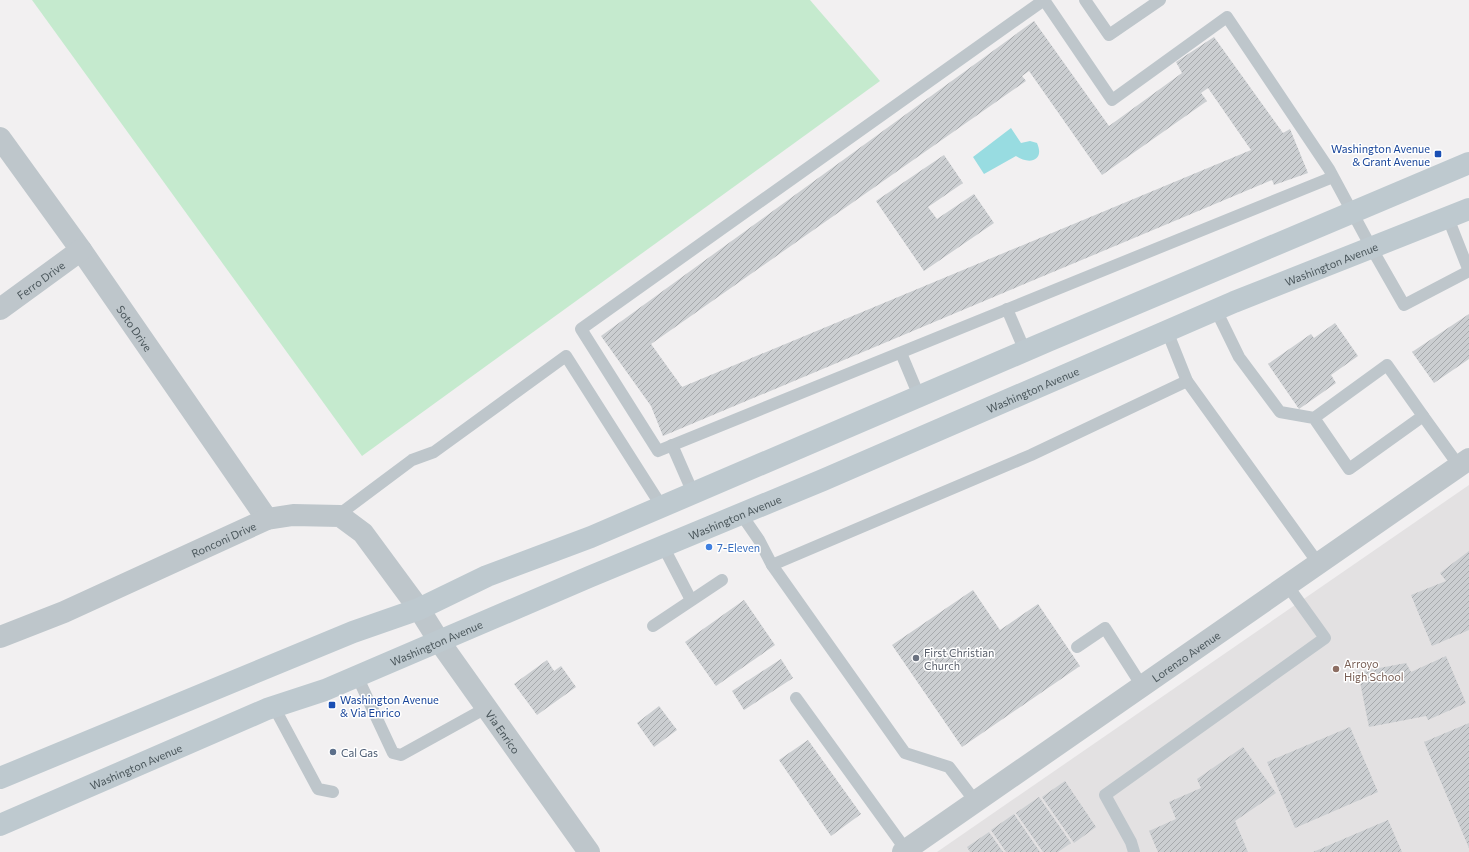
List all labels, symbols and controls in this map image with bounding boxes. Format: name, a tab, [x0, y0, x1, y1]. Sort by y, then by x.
place label: Washington Avenue & Grant Avenue	[1331, 142, 1430, 168]
marker: Washington Avenue & Grant Avenue	[1433, 149, 1443, 159]
street label: Washington Avenue	[1283, 239, 1380, 288]
street label: Ferro Drive	[14, 258, 67, 301]
street label: Soto Drive	[115, 303, 155, 353]
street label: Washington Avenue	[985, 364, 1081, 415]
street label: Washington Avenue	[686, 492, 783, 542]
street label: Ronconi Drive	[189, 518, 258, 559]
place label: 7-Eleven	[717, 541, 760, 554]
marker: 7-Eleven	[704, 542, 714, 552]
street label: Washington Avenue	[388, 617, 484, 668]
street label: Lorenzo Avenue	[1149, 628, 1222, 684]
place label: First Christian Church	[924, 646, 994, 672]
marker: First Christian Church	[911, 653, 921, 663]
place label: Arroyo High School	[1344, 657, 1404, 683]
marker: Arroyo High School	[1331, 664, 1341, 674]
place label: Washington Avenue & Via Enrico	[340, 693, 439, 719]
marker: Washington Avenue & Via Enrico	[327, 700, 337, 710]
street label: Via Enrico	[483, 707, 523, 756]
street label: Washington Avenue	[88, 740, 184, 792]
place label: Cal Gas	[341, 746, 378, 759]
marker: Cal Gas	[328, 747, 338, 757]

